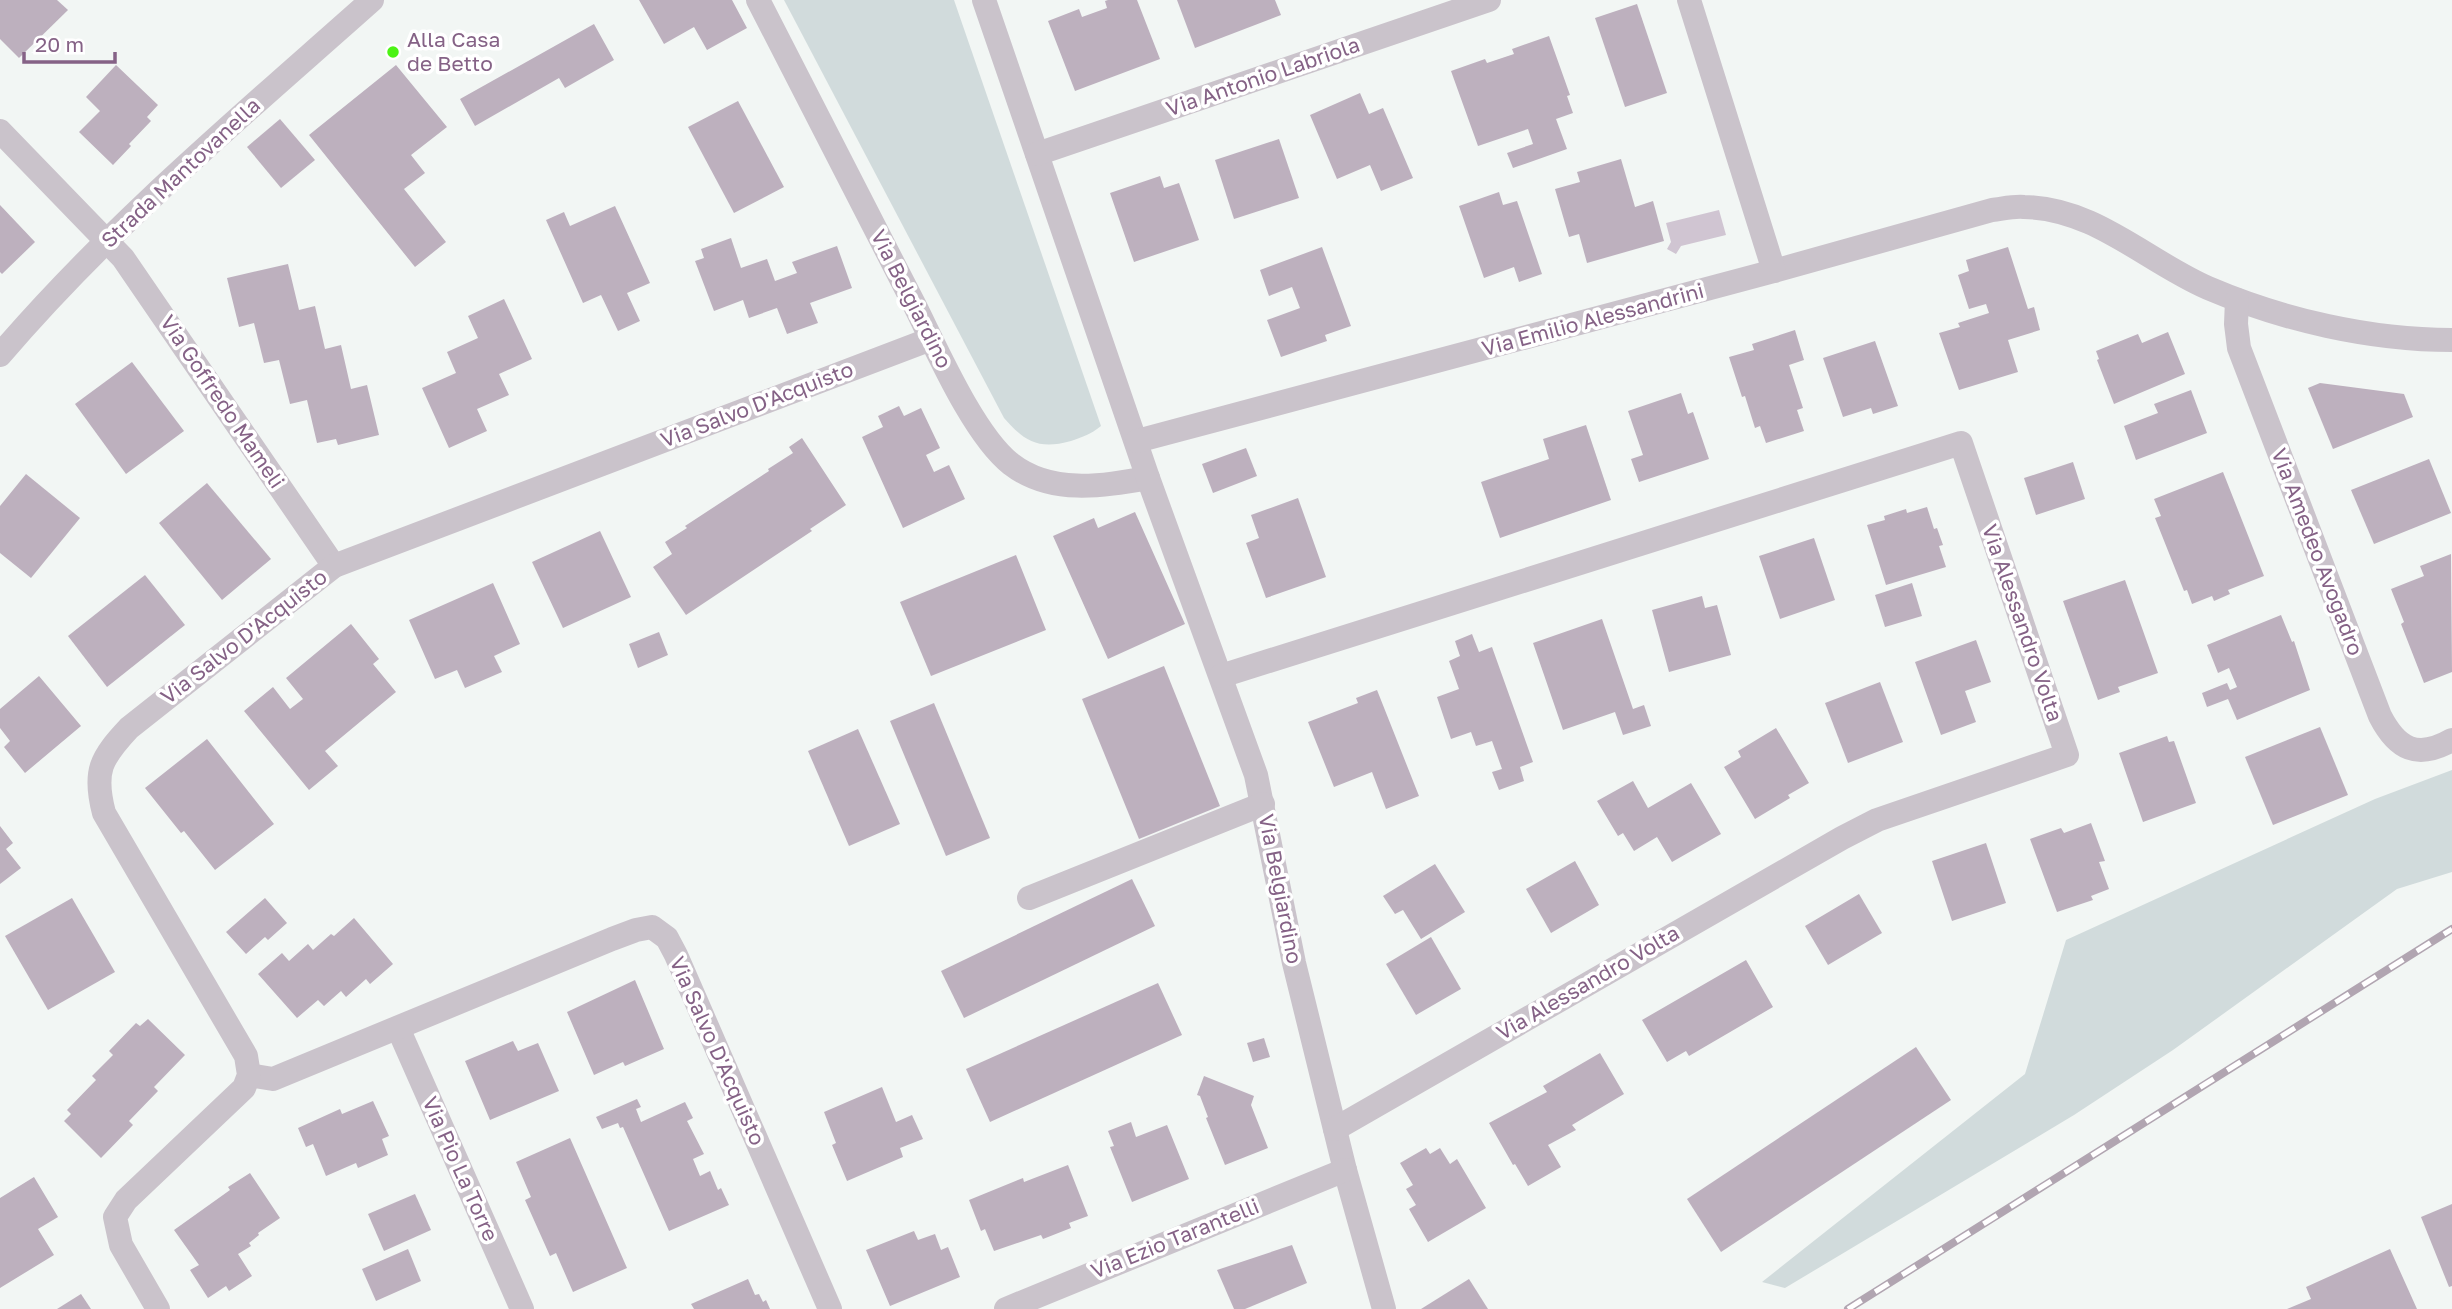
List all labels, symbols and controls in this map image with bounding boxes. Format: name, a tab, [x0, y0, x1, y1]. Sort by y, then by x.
scale bar	[24, 21, 116, 65]
place label: Alla Casa de Betto	[407, 26, 500, 76]
text: 20 m	[35, 31, 84, 57]
street label: Via Antonio Labriola	[1162, 31, 1363, 121]
marker: Alla Casa de Betto	[385, 44, 401, 60]
street label: Strada Mantovanella	[95, 92, 265, 253]
street label: Via Belgiardino	[866, 225, 958, 372]
street label: Via Emilio Alessandrini	[1479, 277, 1707, 361]
street label: Via Goffredo Mameli	[155, 310, 291, 493]
street label: Via Salvo D'Acquisto	[657, 355, 856, 453]
street label: Via Amedeo Avogadro	[2266, 444, 2369, 659]
street label: Via Alessandro Volta	[1977, 521, 2069, 725]
street label: Via Salvo D'Acquisto	[155, 563, 332, 709]
street label: Via Belgiardino	[1254, 812, 1308, 966]
street label: Via Alessandro Volta	[1491, 919, 1684, 1045]
street label: Via Salvo D'Acquisto	[665, 952, 771, 1149]
street label: Via Pio La Torre	[417, 1092, 504, 1245]
street label: Via Ezio Tarantelli	[1087, 1192, 1262, 1284]

